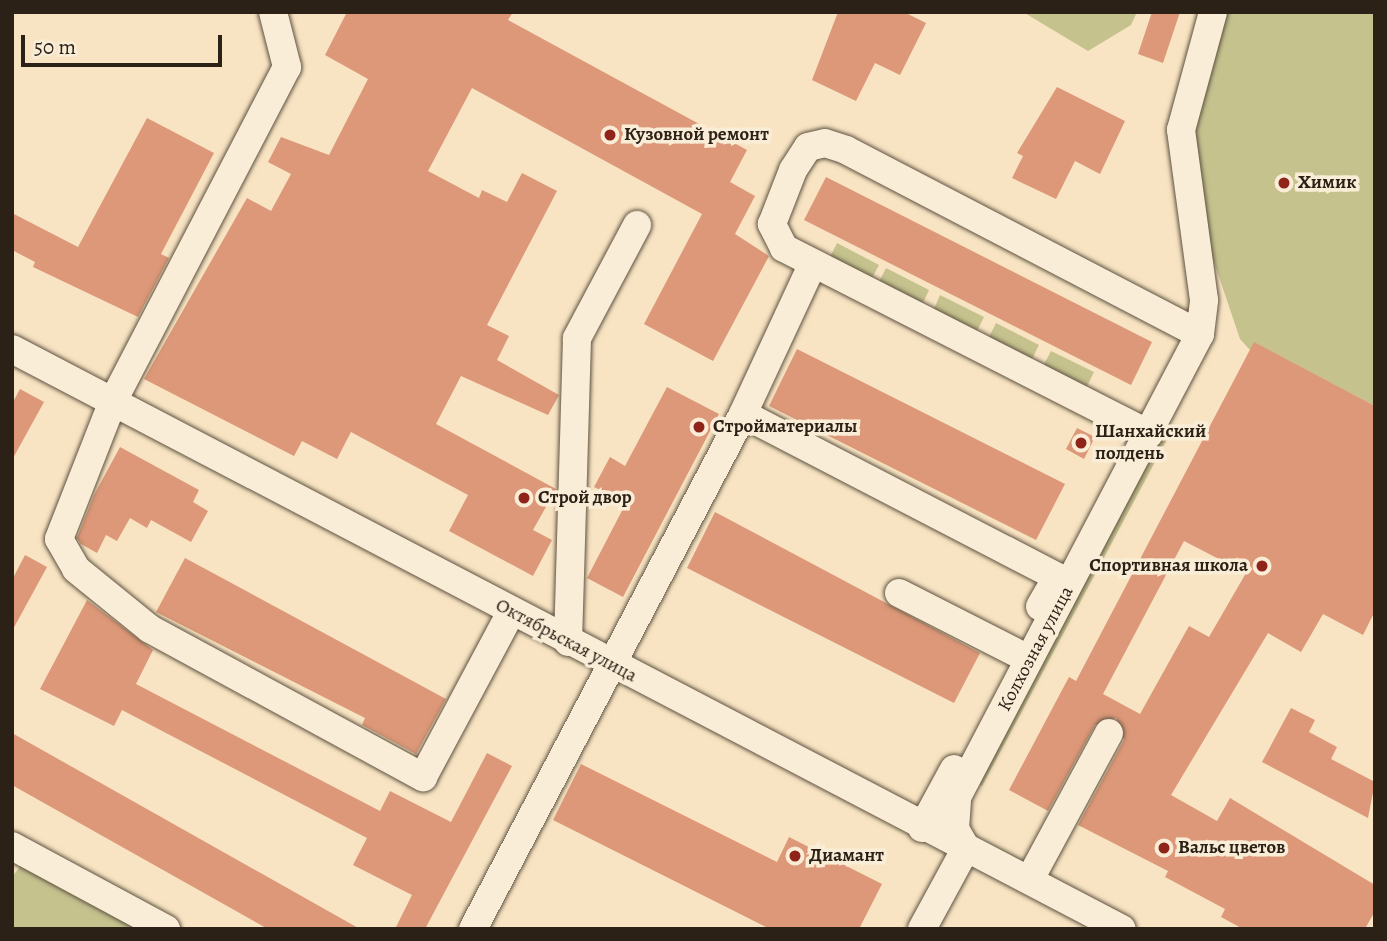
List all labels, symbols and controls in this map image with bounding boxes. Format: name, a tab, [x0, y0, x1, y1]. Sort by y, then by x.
scale bar	[24, 21, 226, 65]
text: 50 m	[34, 33, 76, 61]
place label: Кузовной ремонт	[624, 124, 769, 146]
marker: Кузовной ремонт	[602, 127, 618, 143]
place label: Химик	[1298, 172, 1356, 194]
marker: Химик	[1276, 175, 1292, 191]
place label: Стройматериалы	[713, 416, 857, 438]
marker: Стройматериалы	[691, 419, 707, 435]
place label: Шанхайский полдень	[1095, 421, 1206, 465]
marker: Шанхайский полдень	[1073, 435, 1089, 451]
place label: Строй двор	[538, 487, 632, 509]
marker: Строй двор	[516, 490, 532, 506]
place label: Спортивная школа	[1089, 555, 1248, 577]
marker: Спортивная школа	[1254, 558, 1270, 574]
street label: Колхозная улица	[993, 582, 1079, 716]
street label: Октябрьская улица	[491, 594, 641, 688]
place label: Вальс цветов	[1178, 837, 1285, 859]
marker: Вальс цветов	[1156, 840, 1172, 856]
place label: Диамант	[809, 845, 884, 867]
marker: Диамант	[787, 848, 803, 864]

